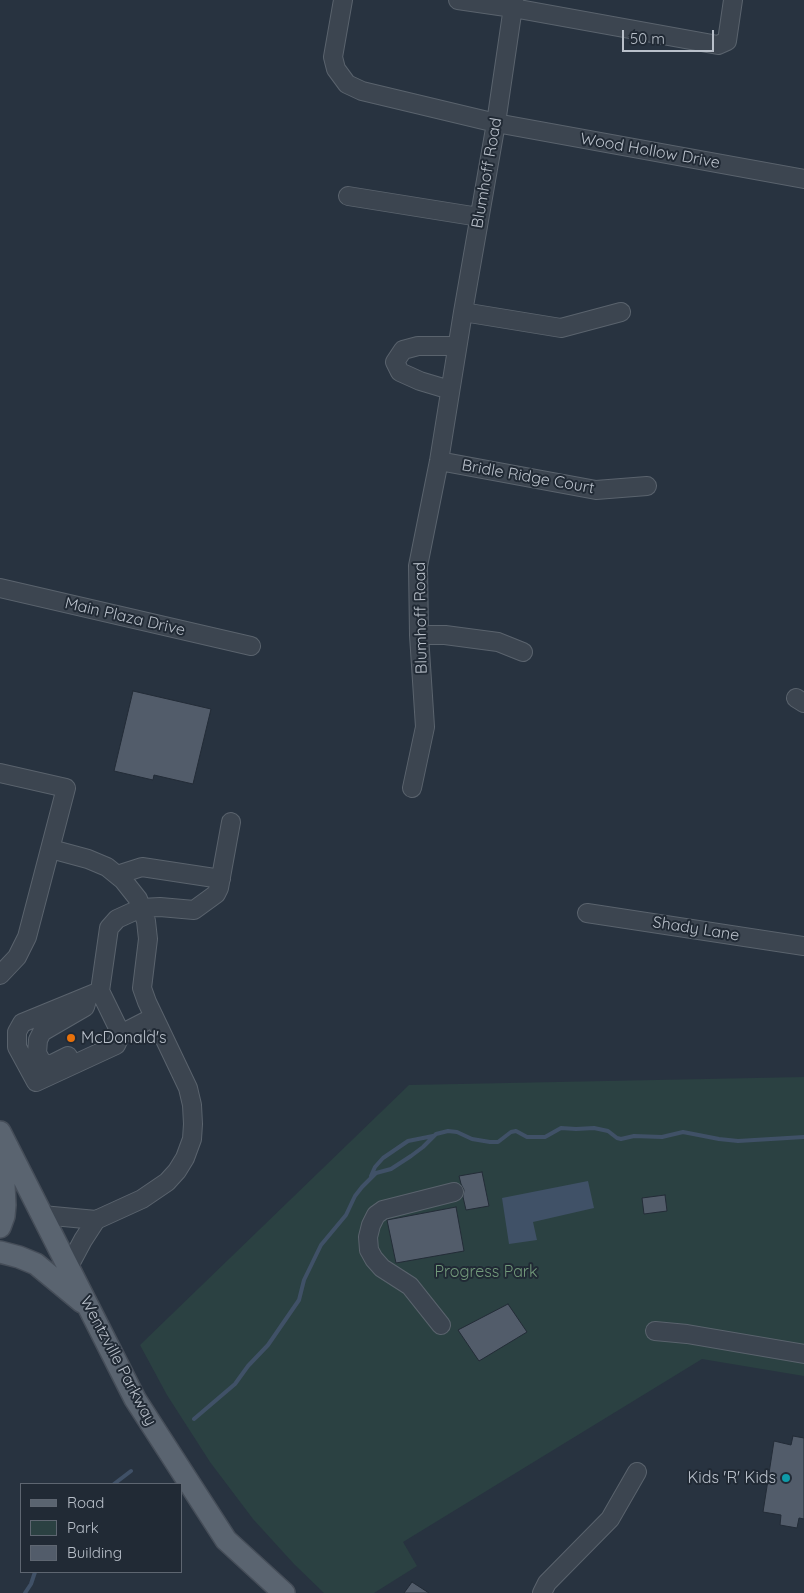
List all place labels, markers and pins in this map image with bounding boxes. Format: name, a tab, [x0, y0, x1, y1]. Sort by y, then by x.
place label: McDonald's	[81, 1028, 167, 1048]
marker: McDonald's	[65, 1032, 77, 1044]
place label: Kids 'R' Kids	[688, 1468, 776, 1488]
marker: Kids 'R' Kids	[780, 1472, 792, 1484]

